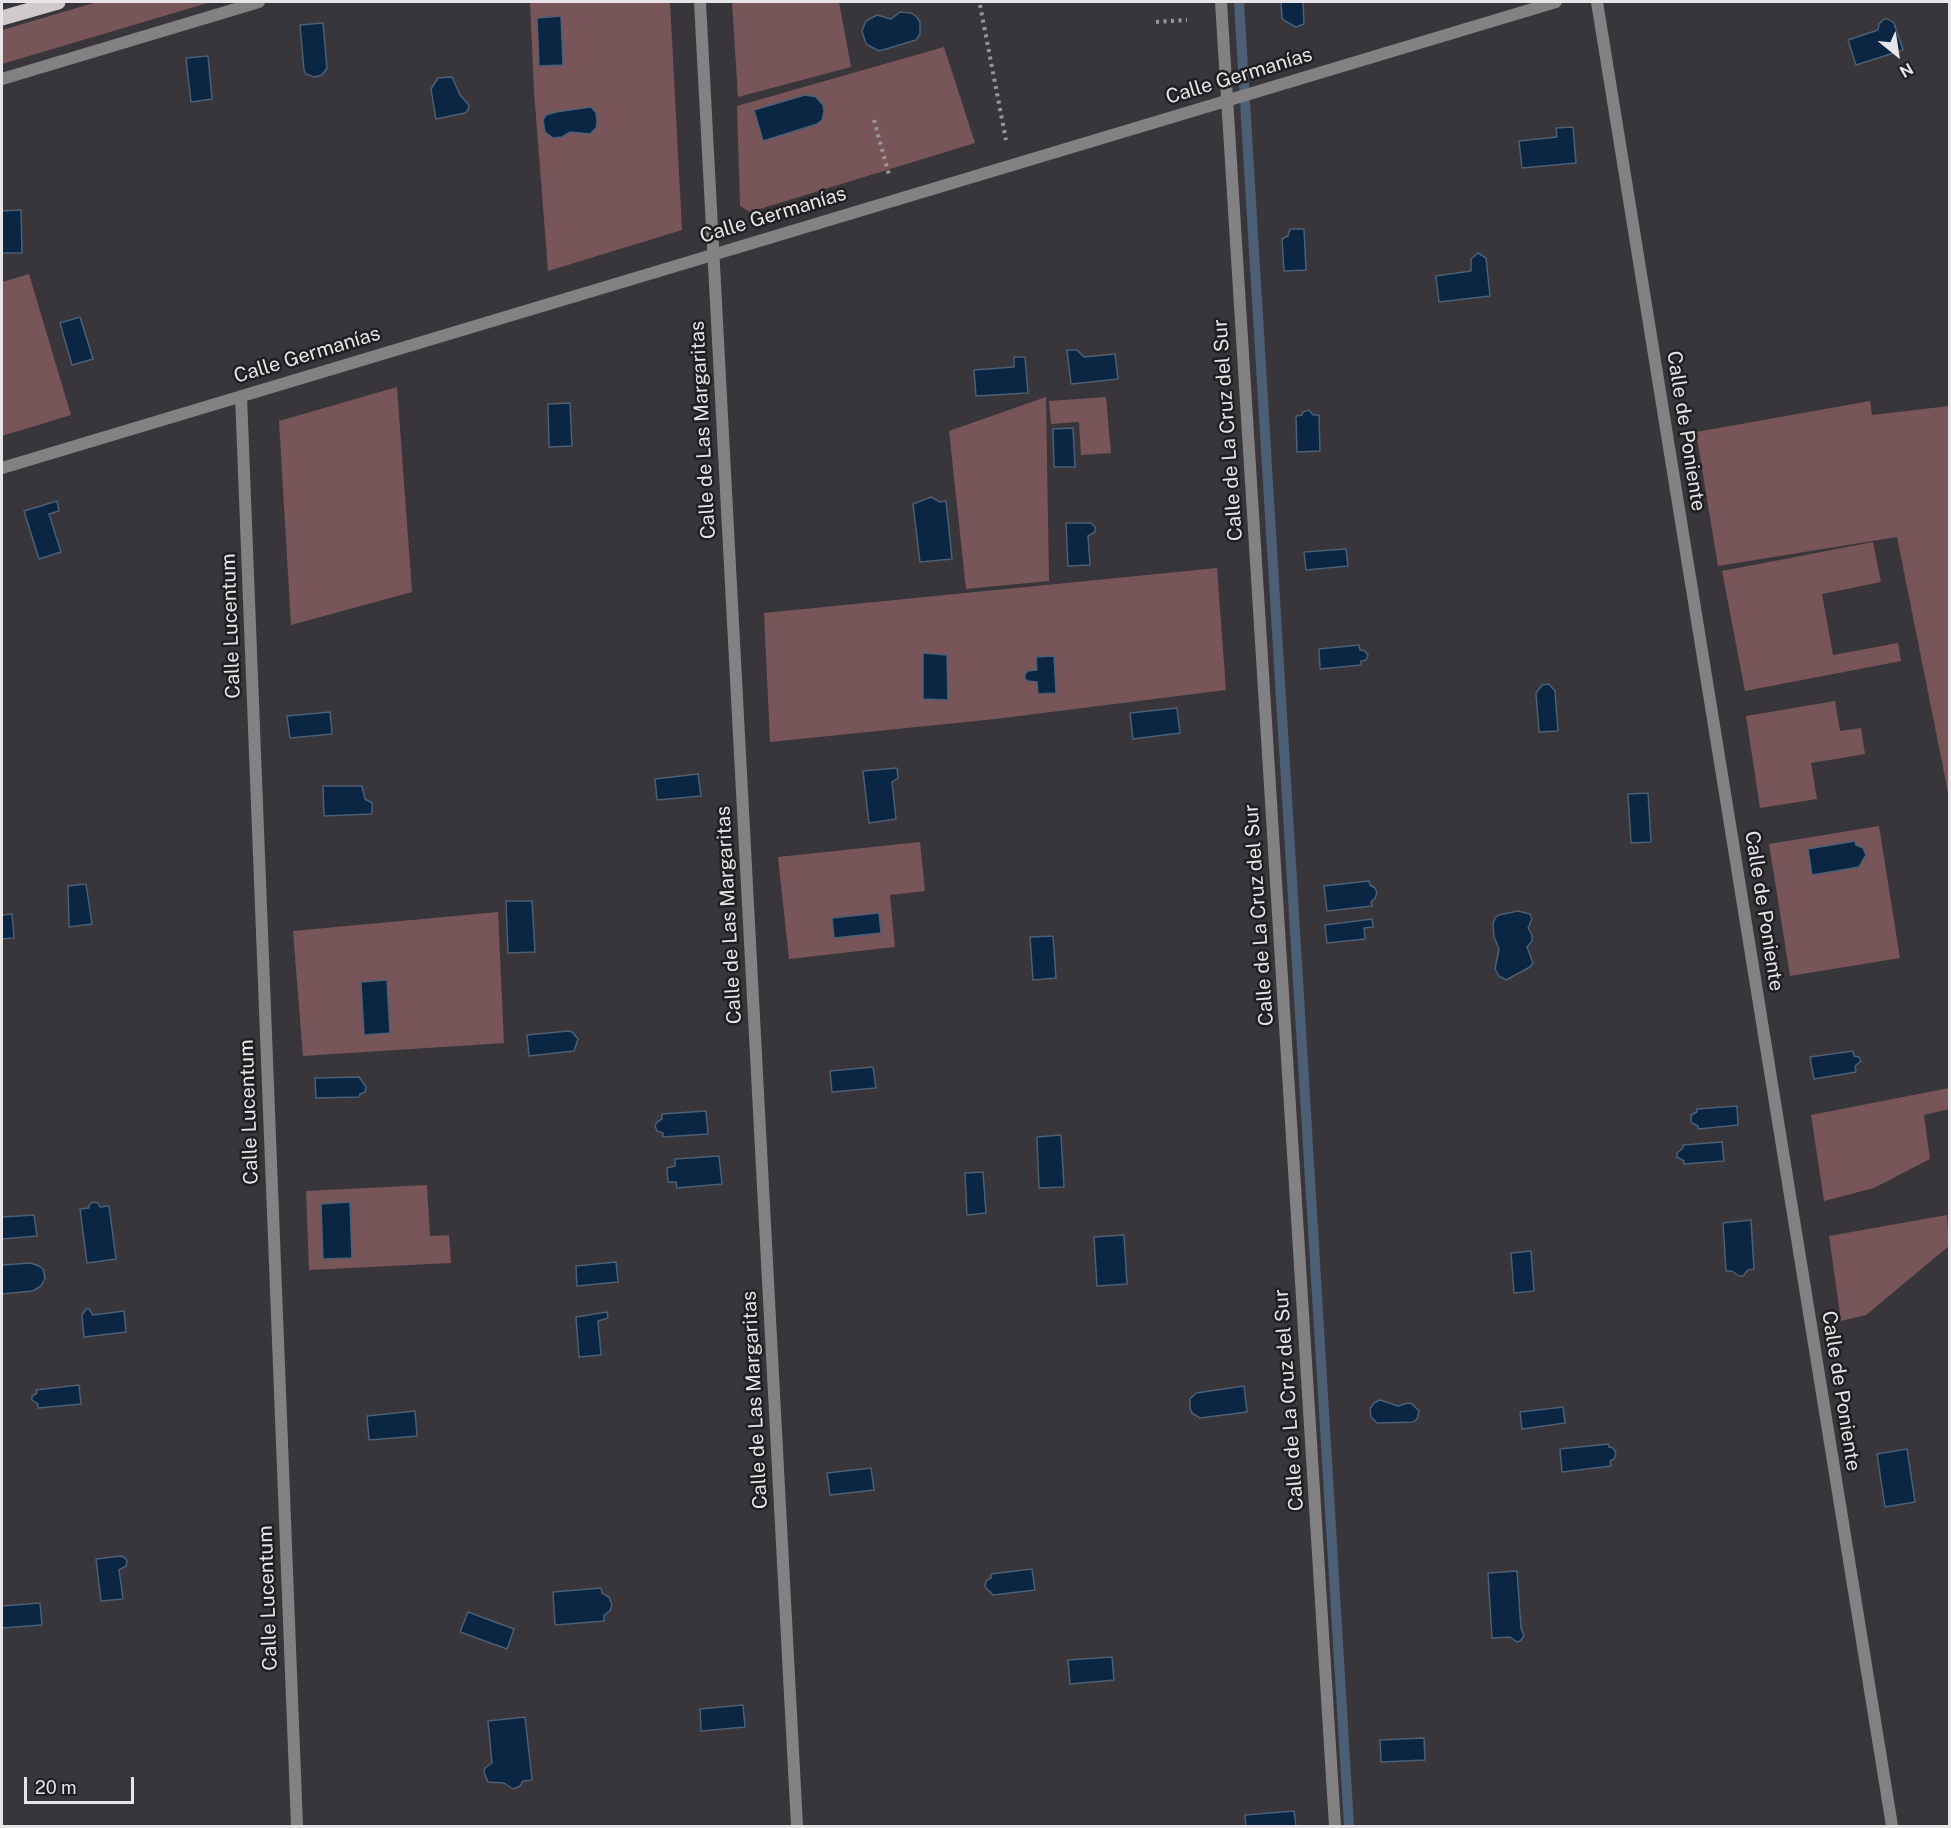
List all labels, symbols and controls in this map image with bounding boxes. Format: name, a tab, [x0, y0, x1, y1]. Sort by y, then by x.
north arrow	[1867, 24, 1927, 84]
street label: Calle Germanías	[1163, 42, 1315, 110]
text: N	[1896, 59, 1916, 81]
street label: Calle Germanías	[697, 181, 849, 249]
street label: Calle de La Cruz del Sur	[1208, 318, 1248, 542]
street label: Calle de Las Margaritas	[685, 320, 721, 540]
street label: Calle Germanías	[231, 321, 383, 389]
street label: Calle de Poniente	[1661, 349, 1711, 513]
street label: Calle Lucentum	[216, 553, 246, 699]
street label: Calle de La Cruz del Sur	[1239, 803, 1279, 1027]
street label: Calle de Las Margaritas	[711, 805, 747, 1025]
street label: Calle de Poniente	[1739, 829, 1789, 993]
street label: Calle Lucentum	[234, 1039, 264, 1185]
street label: Calle de La Cruz del Sur	[1269, 1288, 1309, 1512]
street label: Calle de Las Margaritas	[737, 1290, 773, 1510]
street label: Calle de Poniente	[1816, 1309, 1866, 1473]
street label: Calle Lucentum	[253, 1525, 283, 1671]
scale bar	[27, 1765, 136, 1803]
text: 20 m	[35, 1777, 77, 1798]

